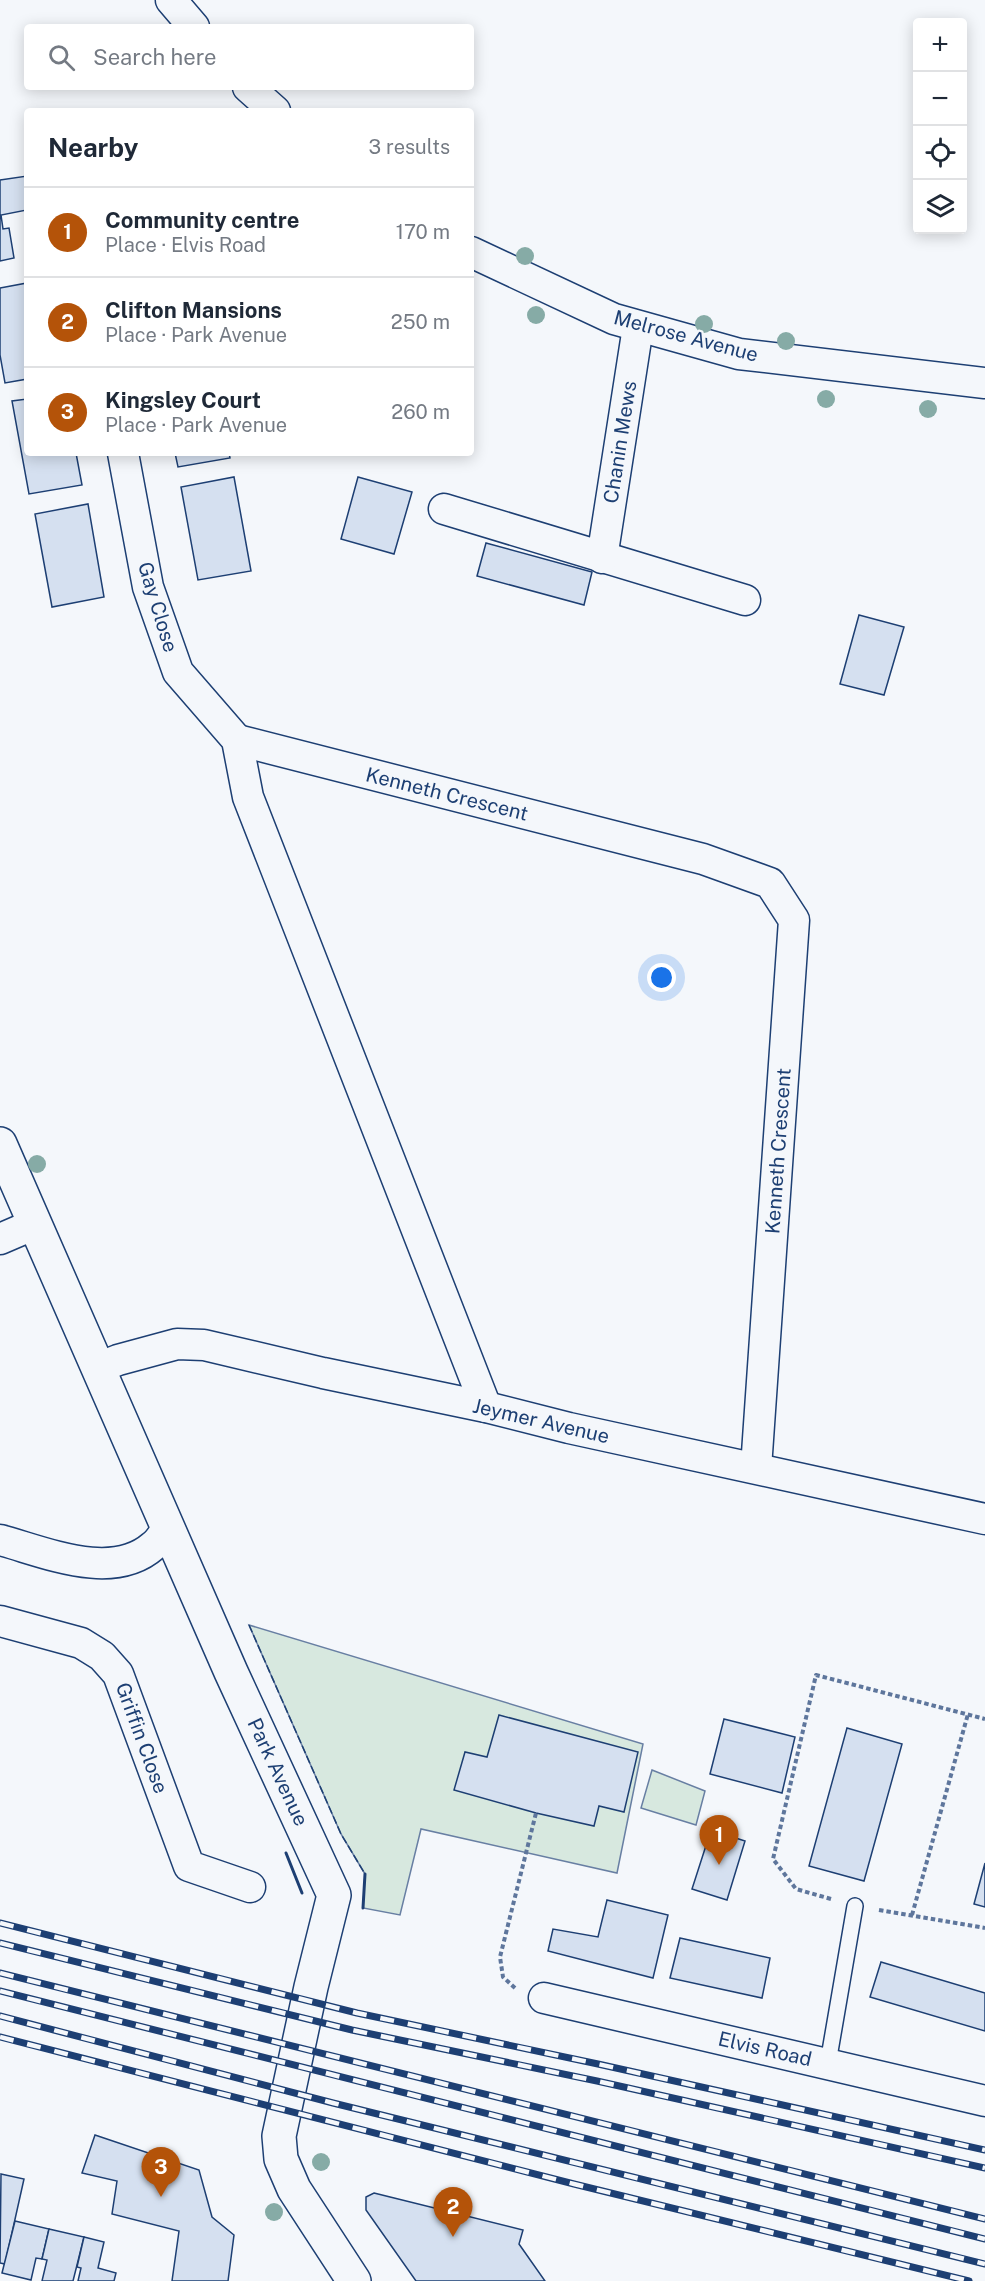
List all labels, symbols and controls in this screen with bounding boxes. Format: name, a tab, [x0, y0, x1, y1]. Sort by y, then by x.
map controls	[913, 18, 967, 234]
button: +	[913, 18, 967, 72]
search box	[24, 24, 474, 90]
icon: search	[45, 41, 78, 74]
text: Search here	[93, 44, 217, 70]
button: −	[913, 72, 967, 126]
button: locate	[913, 126, 967, 180]
text: Nearby	[48, 132, 138, 163]
text: 3 results	[369, 135, 450, 159]
button: layers	[913, 180, 967, 234]
text: Community centre	[105, 207, 299, 233]
text: 1	[63, 220, 72, 244]
text: 170 m	[396, 220, 450, 244]
text: Place · Elvis Road	[105, 233, 266, 257]
text: Clifton Mansions	[105, 297, 282, 323]
street label: Melrose Avenue	[611, 305, 761, 367]
text: 2	[61, 310, 74, 334]
text: 250 m	[391, 310, 450, 334]
text: Place · Park Avenue	[105, 323, 287, 347]
street label: Chanin Mews	[598, 379, 642, 505]
text: Kingsley Court	[105, 387, 261, 413]
text: 3	[61, 400, 74, 424]
text: 260 m	[391, 400, 450, 424]
text: Place · Park Avenue	[105, 413, 287, 437]
street label: Gay Close	[133, 559, 183, 655]
street label: Kenneth Crescent	[363, 762, 531, 826]
your location	[647, 963, 676, 992]
street label: Kenneth Crescent	[760, 1067, 796, 1235]
street label: Jeymer Avenue	[470, 1394, 612, 1448]
street label: Griffin Close	[111, 1679, 173, 1797]
street label: Park Avenue	[243, 1714, 313, 1830]
pin: 1	[700, 1816, 738, 1865]
street label: Elvis Road	[716, 2027, 814, 2071]
pin: 3	[142, 2148, 180, 2197]
pin: 2	[434, 2188, 472, 2237]

